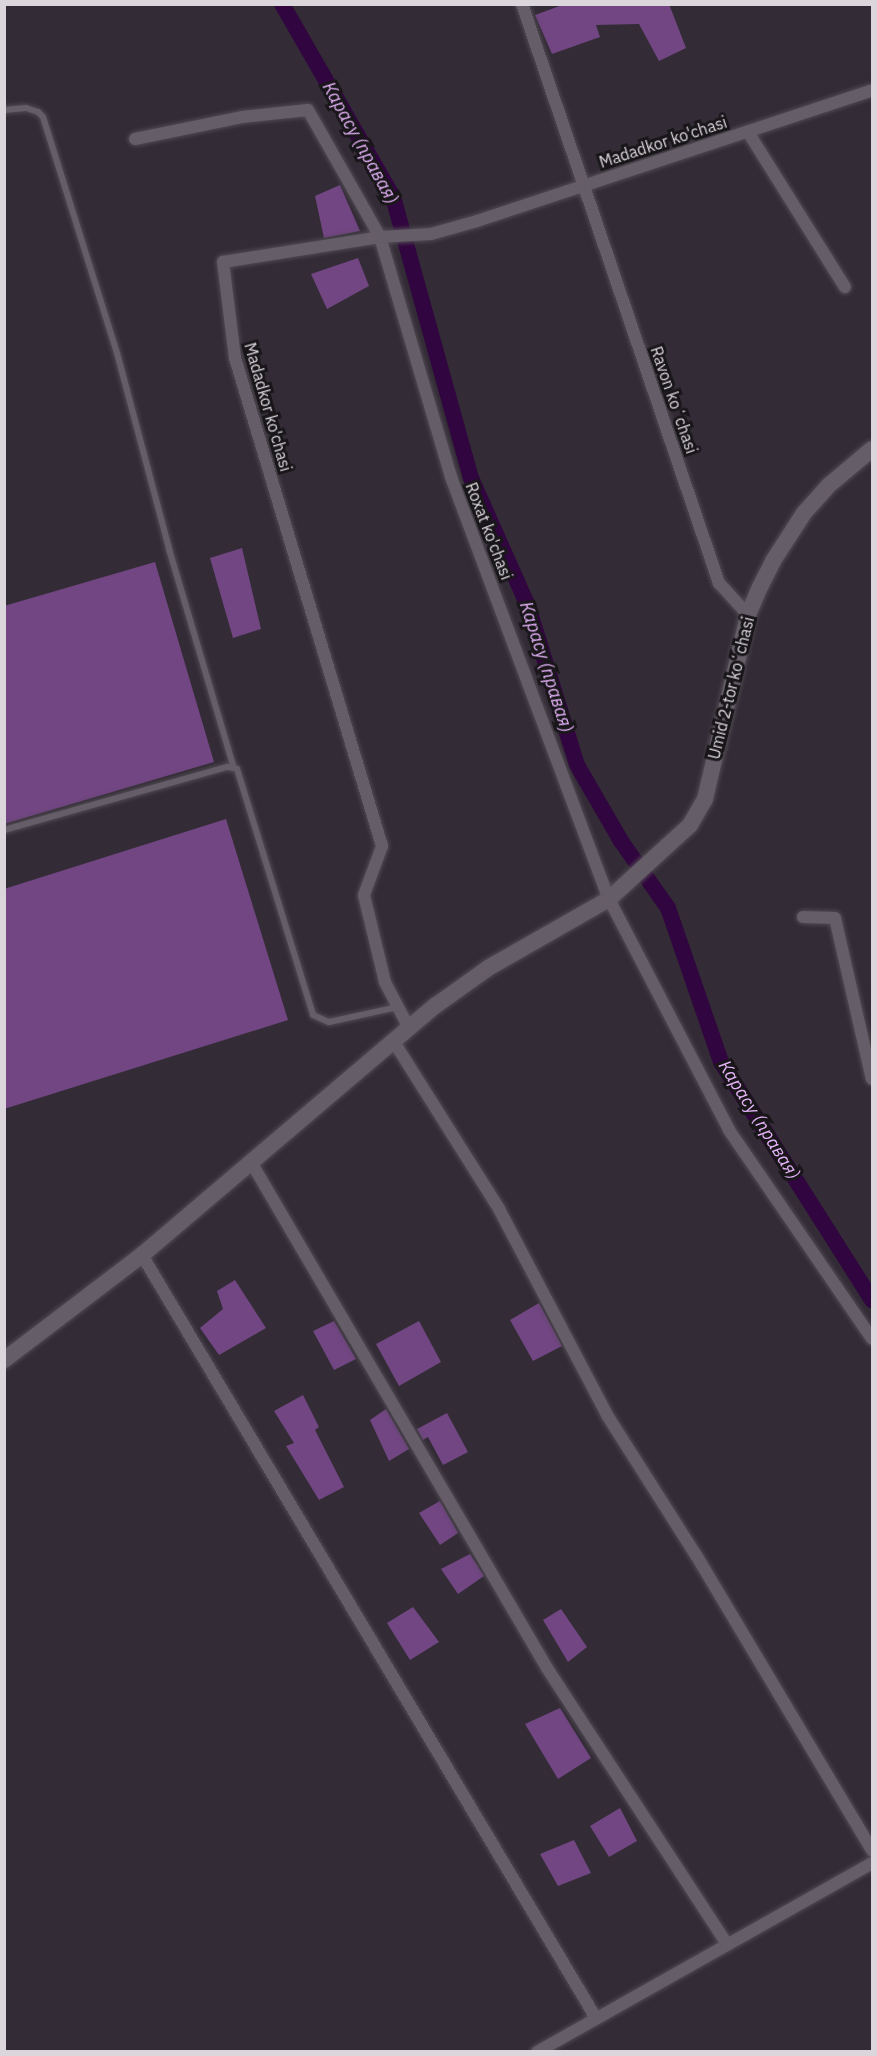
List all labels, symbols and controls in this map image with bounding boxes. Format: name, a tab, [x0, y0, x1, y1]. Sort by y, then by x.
water label: Карасу (правая)	[318, 78, 402, 208]
street label: Madadkor ko'chasi	[597, 112, 729, 172]
street label: Madadkor ko'chasi	[240, 340, 296, 474]
street label: Ravon koʻchasi	[647, 344, 701, 456]
street label: Roxat ko'chasi	[462, 480, 516, 582]
water label: Карасу (правая)	[515, 599, 577, 735]
street label: Umid 2-tor koʻchasi	[704, 615, 758, 761]
water label: Карасу (правая)	[714, 1057, 804, 1183]

